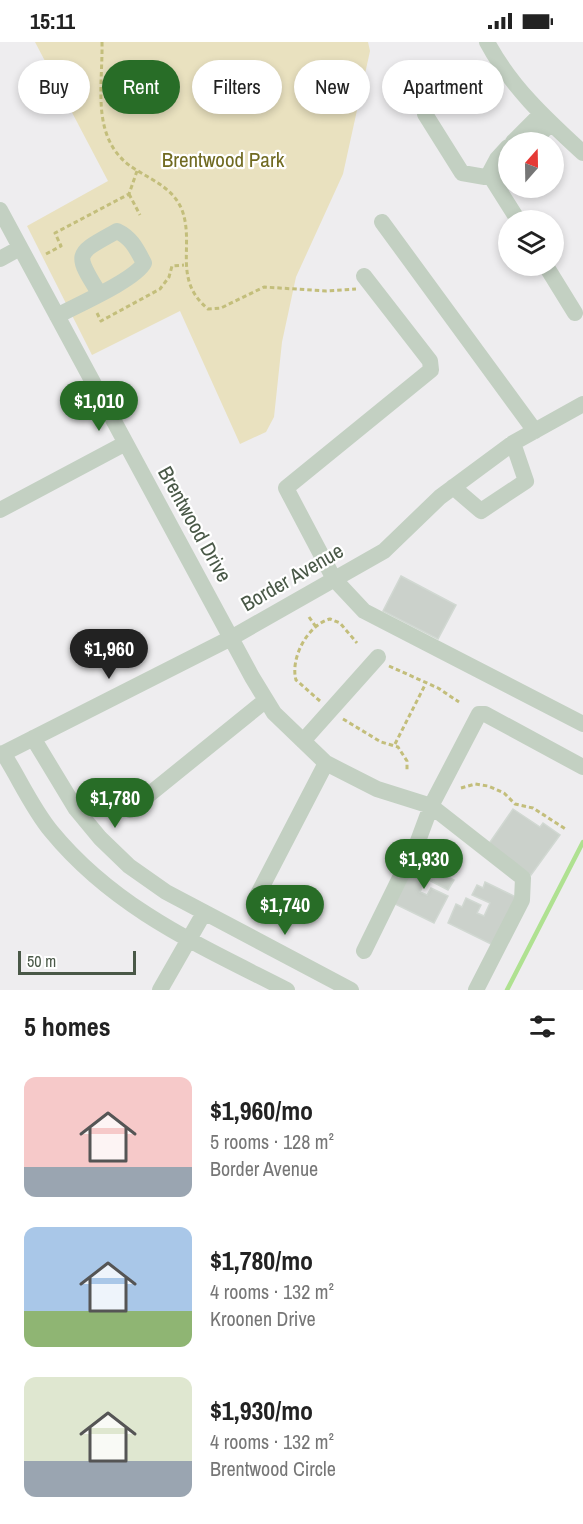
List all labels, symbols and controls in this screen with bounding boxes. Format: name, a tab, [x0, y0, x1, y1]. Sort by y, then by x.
text: 15:11	[30, 6, 75, 36]
chip: Buy	[18, 60, 90, 114]
chip: Rent	[102, 60, 180, 114]
chip: Filters	[192, 60, 282, 114]
chip: New	[294, 60, 370, 114]
chip: Apartment	[382, 60, 504, 114]
north arrow	[498, 132, 564, 198]
map controls	[498, 132, 564, 276]
park label: Brentwood Park	[162, 145, 285, 174]
button: layers	[498, 210, 564, 276]
pin: $1,010	[50, 381, 148, 432]
text: $1,010	[74, 387, 124, 414]
street label: Brentwood Drive	[151, 461, 239, 587]
street label: Border Avenue	[236, 536, 348, 618]
pin: $1,960	[60, 629, 158, 680]
text: $1,960	[84, 635, 134, 662]
pin: $1,780	[66, 778, 164, 829]
text: $1,780	[90, 784, 140, 811]
pin: $1,930	[375, 839, 473, 890]
text: $1,930	[399, 845, 449, 872]
pin: $1,740	[236, 885, 334, 936]
text: $1,740	[260, 891, 310, 918]
scale bar	[18, 948, 136, 976]
text: 50 m	[27, 950, 56, 972]
text: 5 homes	[24, 1009, 111, 1044]
icon: filters	[526, 1010, 559, 1043]
text: $1,960/mo	[210, 1093, 313, 1128]
icon: home	[72, 1101, 144, 1173]
text: 5 rooms · 128 m²	[210, 1128, 334, 1155]
text: Border Avenue	[210, 1155, 318, 1182]
text: $1,780/mo	[210, 1243, 313, 1278]
icon: home	[72, 1251, 144, 1323]
text: 4 rooms · 132 m²	[210, 1278, 334, 1305]
text: Kroonen Drive	[210, 1305, 316, 1332]
text: $1,930/mo	[210, 1393, 313, 1428]
icon: home	[72, 1401, 144, 1473]
text: 4 rooms · 132 m²	[210, 1428, 334, 1455]
text: Brentwood Circle	[210, 1455, 336, 1482]

